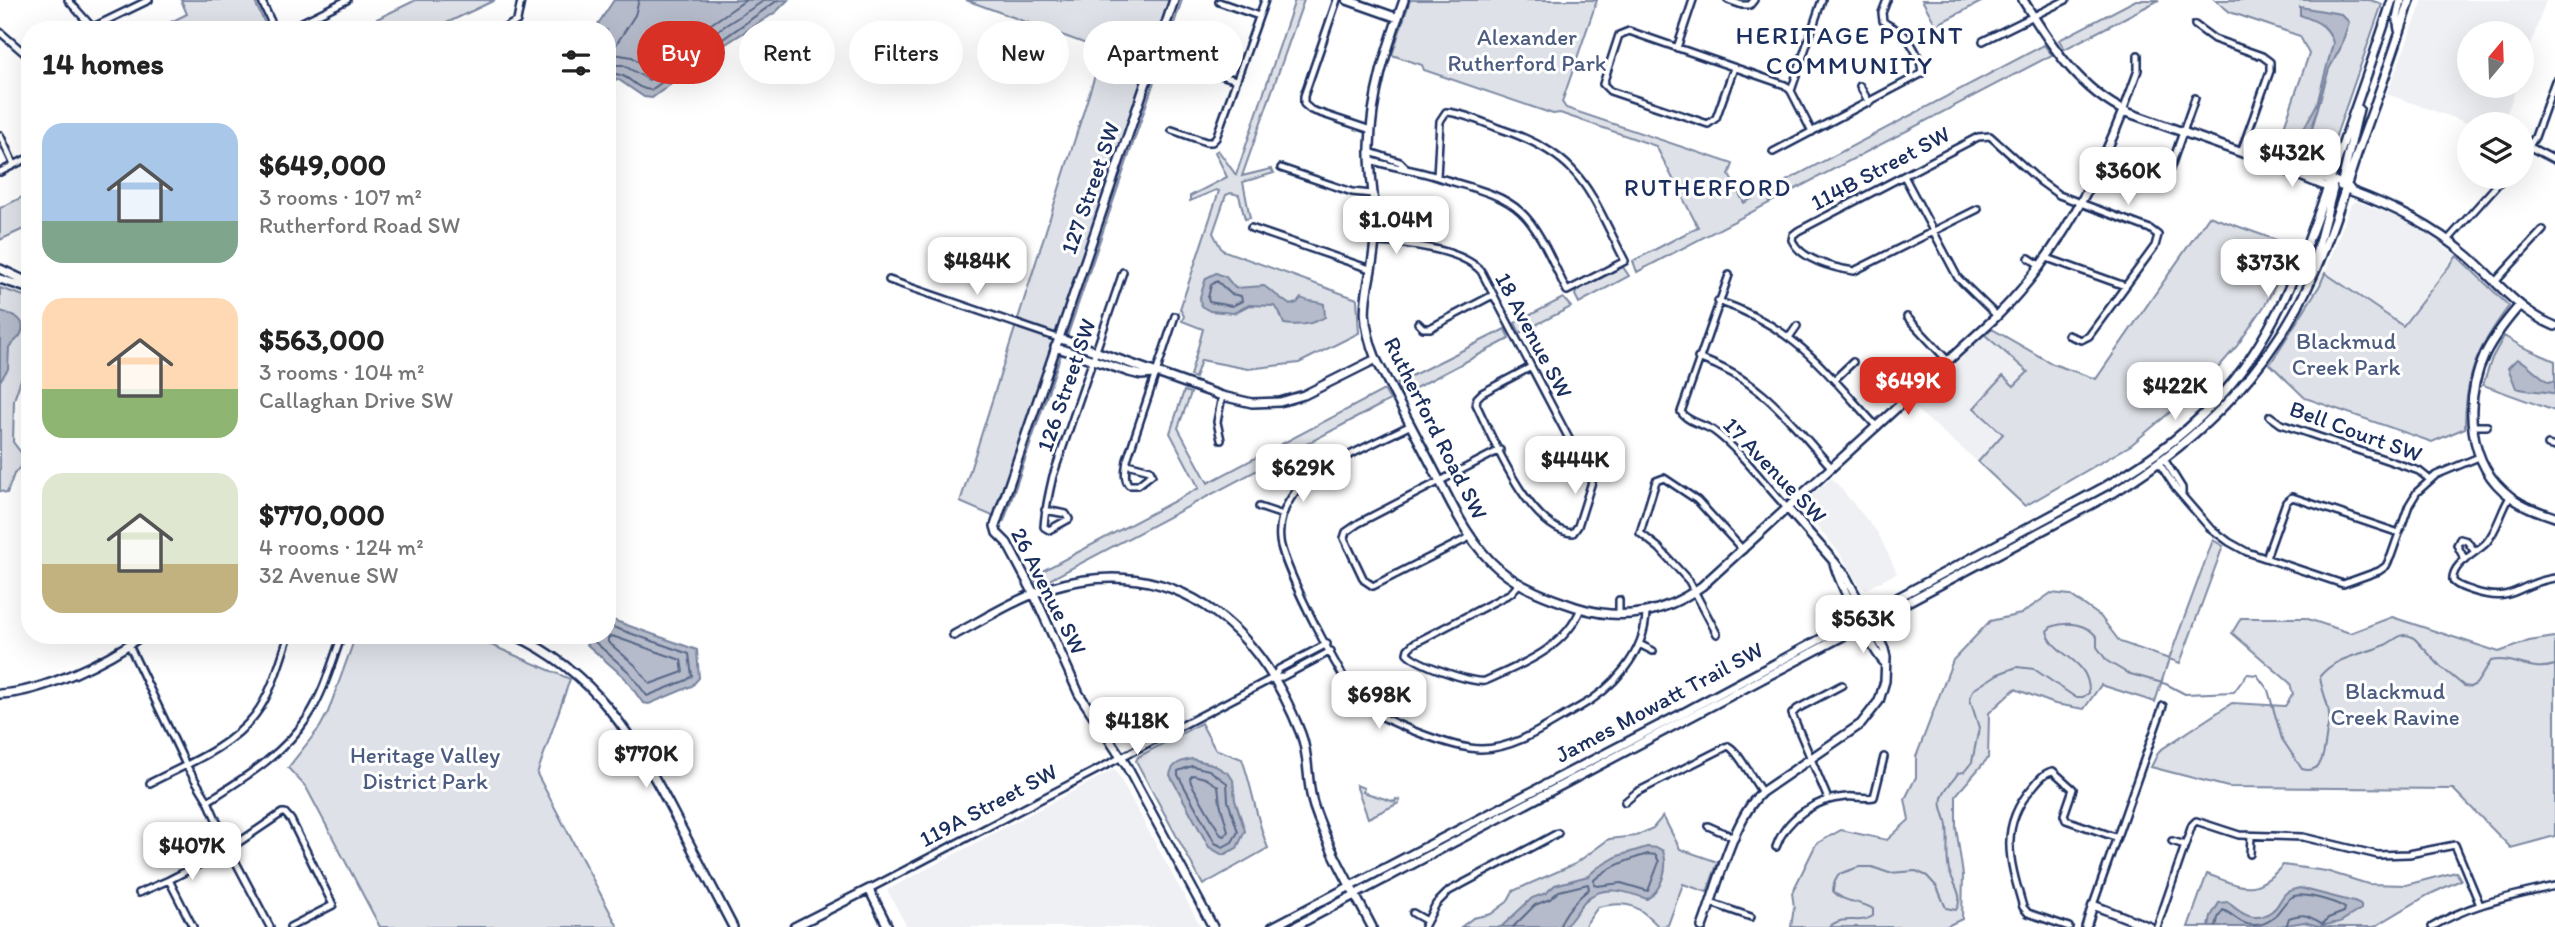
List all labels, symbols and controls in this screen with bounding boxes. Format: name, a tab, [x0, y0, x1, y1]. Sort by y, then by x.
district label: HERITAGE POINT COMMUNITY	[1735, 19, 1965, 81]
chip: Buy	[637, 21, 725, 84]
chip: Rent	[739, 21, 835, 84]
chip: Filters	[849, 21, 963, 84]
chip: New	[977, 21, 1069, 84]
chip: Apartment	[1083, 21, 1243, 84]
north arrow	[2457, 21, 2534, 98]
map controls	[2457, 21, 2534, 189]
park label: Alexander Rutherford Park	[1447, 23, 1607, 77]
icon: filters	[557, 44, 595, 82]
text: 14 homes	[42, 45, 164, 82]
button: layers	[2457, 112, 2534, 189]
street label: 127 Street SW	[1054, 118, 1126, 258]
street label: 114B Street SW	[1806, 119, 1955, 216]
pin: $432K	[2243, 130, 2341, 189]
text: $432K	[2260, 138, 2324, 166]
text: $649,000	[259, 146, 386, 183]
pin: $360K	[2079, 148, 2177, 207]
icon: home	[98, 151, 182, 235]
text: $360K	[2095, 156, 2161, 184]
district label: RUTHERFORD	[1624, 173, 1792, 202]
text: 3 rooms · 107 m²	[259, 183, 422, 211]
pin: $1.04M	[1339, 196, 1453, 256]
text: $1.04M	[1359, 205, 1433, 233]
text: Rutherford Road SW	[259, 211, 460, 239]
pin: $484K	[928, 238, 1026, 297]
pin: $373K	[2219, 240, 2317, 299]
text: $484K	[944, 246, 1010, 274]
text: $373K	[2237, 248, 2299, 276]
street label: 18 Avenue SW	[1489, 267, 1579, 403]
street label: 126 Street SW	[1030, 315, 1102, 455]
text: $563,000	[259, 321, 385, 358]
icon: home	[98, 326, 182, 410]
park label: Blackmud Creek Park	[2292, 327, 2400, 381]
street label: Rutherford Road SW	[1378, 332, 1494, 524]
text: 3 rooms · 104 m²	[259, 358, 424, 386]
pin: $649K	[1859, 358, 1957, 417]
pin: $422K	[2126, 362, 2224, 422]
text: $649K	[1876, 366, 1940, 394]
text: $422K	[2143, 371, 2207, 399]
text: Callaghan Drive SW	[259, 386, 453, 414]
street label: Bell Court SW	[2286, 394, 2426, 468]
street label: 17 Avenue SW	[1717, 411, 1833, 529]
pin: $444K	[1526, 436, 1624, 496]
pin: $629K	[1254, 444, 1352, 504]
text: $444K	[1541, 445, 1609, 473]
text: $629K	[1272, 453, 1334, 481]
text: $770,000	[259, 496, 385, 533]
icon: home	[98, 501, 182, 585]
street label: 26 Avenue SW	[1005, 523, 1093, 660]
text: 4 rooms · 124 m²	[259, 533, 424, 561]
text: 32 Avenue SW	[259, 561, 399, 589]
pin: $563K	[1814, 596, 1912, 655]
text: $563K	[1831, 604, 1895, 632]
street label: James Mowatt Trail SW	[1550, 635, 1768, 769]
pin: $698K	[1330, 672, 1428, 731]
park label: Blackmud Creek Ravine	[2330, 677, 2460, 731]
text: $698K	[1347, 680, 1411, 708]
pin: $418K	[1088, 698, 1186, 757]
text: $418K	[1105, 706, 1169, 734]
pin: $770K	[597, 730, 695, 790]
text: $770K	[614, 739, 678, 767]
park label: Heritage Valley District Park	[350, 741, 500, 795]
street label: 119A Street SW	[914, 757, 1062, 853]
pin: $407K	[143, 822, 241, 882]
text: $407K	[159, 831, 225, 859]

